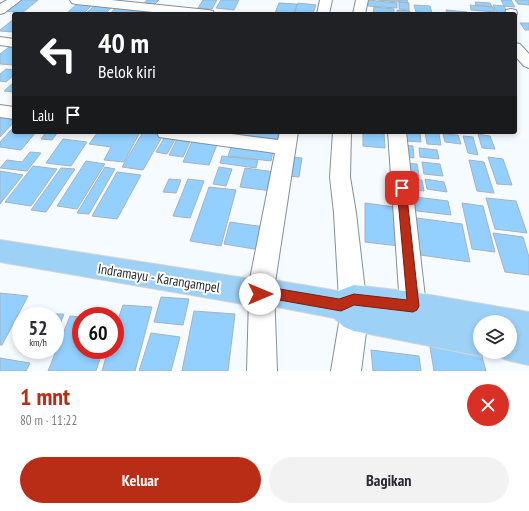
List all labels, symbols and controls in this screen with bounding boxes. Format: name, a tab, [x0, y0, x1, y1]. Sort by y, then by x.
text: 40 m	[98, 24, 149, 61]
icon: left	[32, 28, 84, 80]
text: Belok kiri	[98, 60, 156, 83]
icon: arrive	[62, 104, 84, 126]
text: Lalu	[32, 106, 54, 125]
pin	[385, 171, 419, 205]
icon: arrive	[391, 177, 413, 199]
street label: Indramayu - Karangampel	[97, 259, 222, 297]
position arrow	[239, 273, 281, 315]
speed limit sign: 60	[72, 307, 124, 359]
text: 52	[28, 315, 48, 341]
map controls	[473, 315, 517, 359]
button: layers	[473, 315, 517, 359]
text: km/h	[29, 336, 47, 349]
text: 1 mnt	[20, 381, 70, 412]
button: close	[467, 384, 509, 426]
text: 80 m · 11:22	[20, 412, 77, 429]
button: Keluar	[20, 457, 261, 503]
button: Bagikan	[269, 457, 509, 503]

